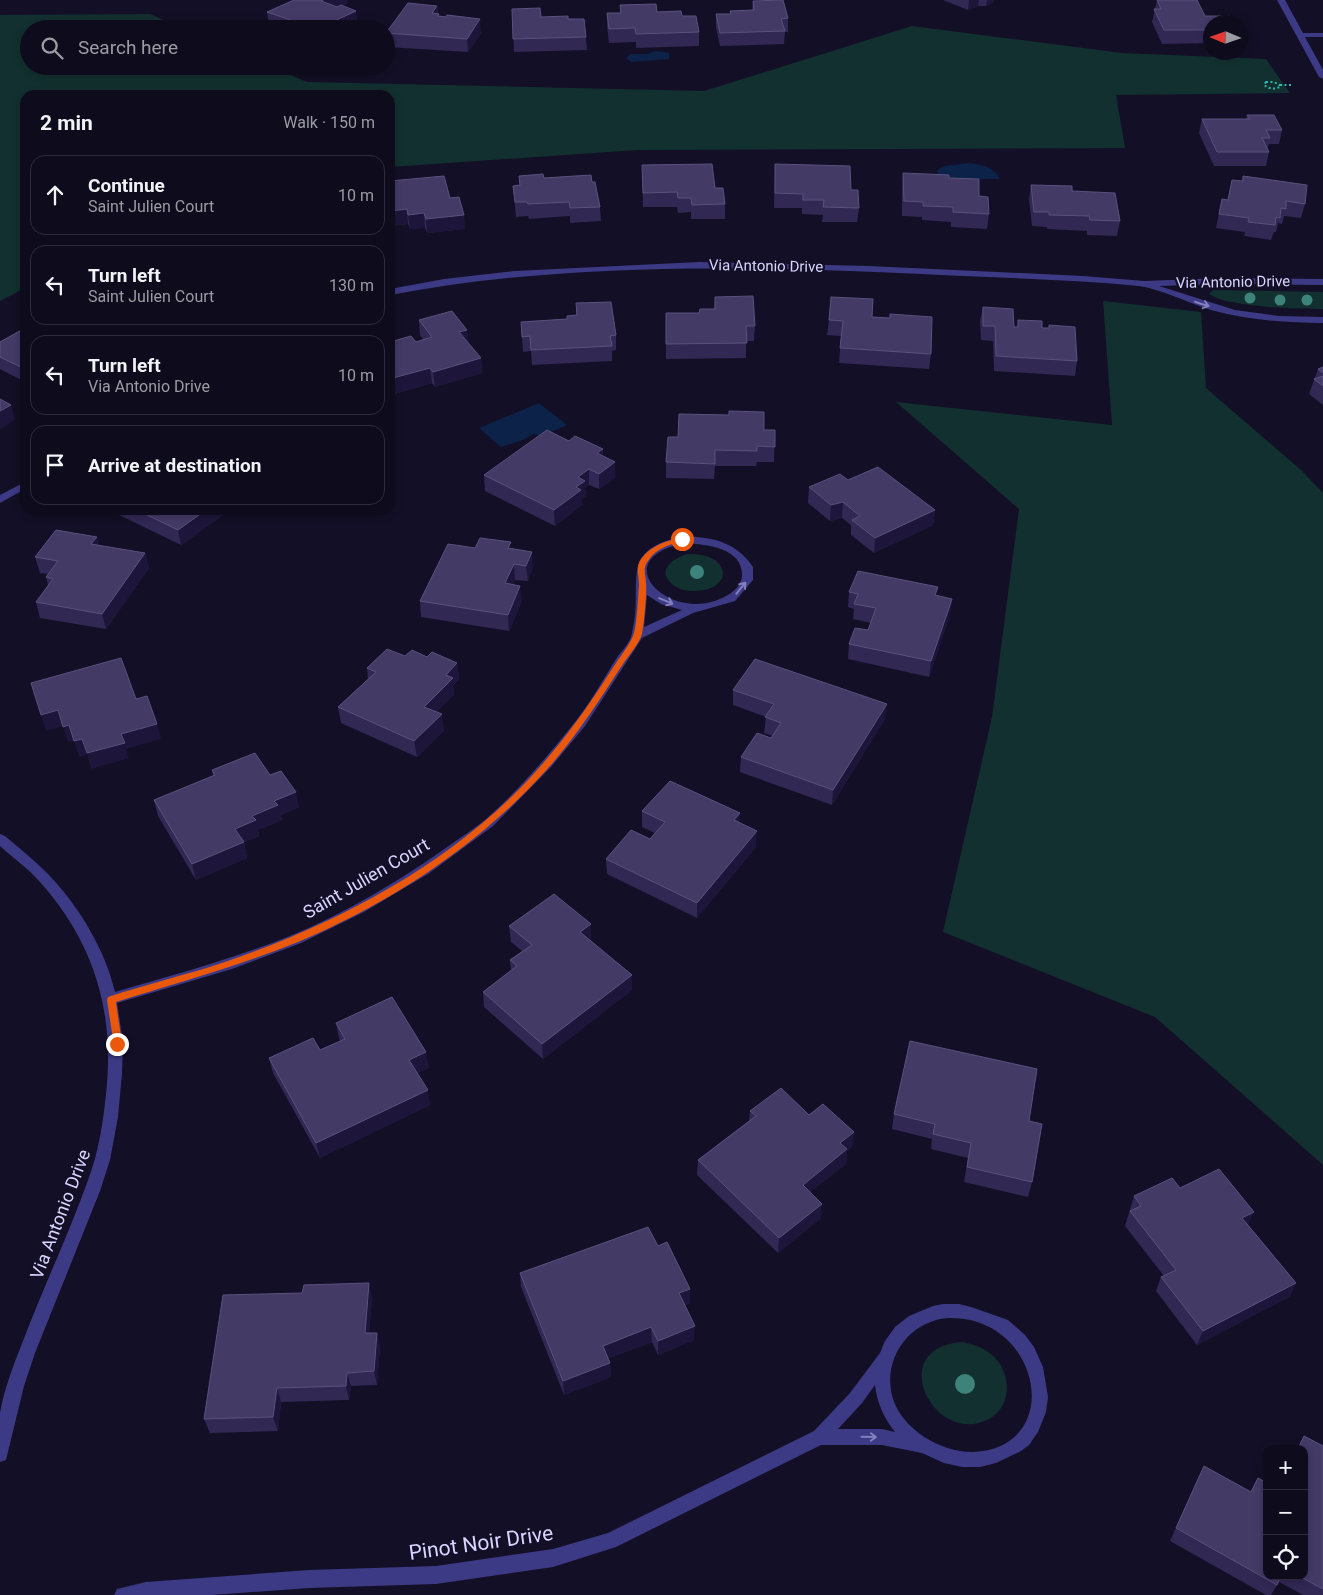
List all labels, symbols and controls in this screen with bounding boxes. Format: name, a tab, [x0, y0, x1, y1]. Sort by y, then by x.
north arrow	[1203, 15, 1248, 60]
search box	[20, 20, 395, 75]
icon: search	[38, 34, 66, 62]
text: Search here	[78, 36, 178, 59]
text: 2 min	[40, 111, 93, 135]
text: Walk · 150 m	[283, 113, 375, 132]
text: Continue	[88, 174, 165, 197]
icon: ahead	[41, 181, 69, 209]
text: 10 m	[338, 186, 374, 205]
text: Saint Julien Court	[88, 197, 214, 216]
street label: Via Antonio Drive	[709, 256, 823, 276]
text: Turn left	[88, 264, 161, 287]
icon: left	[41, 271, 69, 299]
street label: Via Antonio Drive	[1176, 272, 1290, 292]
text: 130 m	[329, 276, 374, 295]
text: Saint Julien Court	[88, 287, 214, 306]
one-way arrow	[1194, 300, 1209, 309]
text: Turn left	[88, 354, 161, 377]
icon: left	[41, 361, 69, 389]
text: 10 m	[338, 366, 374, 385]
text: Via Antonio Drive	[88, 377, 210, 396]
icon: arrive	[41, 451, 69, 479]
text: Arrive at destination	[88, 454, 261, 477]
route start	[671, 528, 694, 551]
one-way arrow	[736, 581, 746, 595]
one-way arrow	[658, 596, 673, 606]
street label: Saint Julien Court	[299, 833, 433, 923]
route end	[106, 1033, 129, 1056]
street label: Via Antonio Drive	[26, 1146, 94, 1282]
one-way arrow	[860, 1432, 876, 1442]
map controls	[1263, 1445, 1308, 1580]
button: +	[1263, 1445, 1308, 1490]
button: −	[1263, 1490, 1308, 1535]
street label: Pinot Noir Drive	[407, 1521, 555, 1565]
button: locate	[1263, 1535, 1308, 1580]

